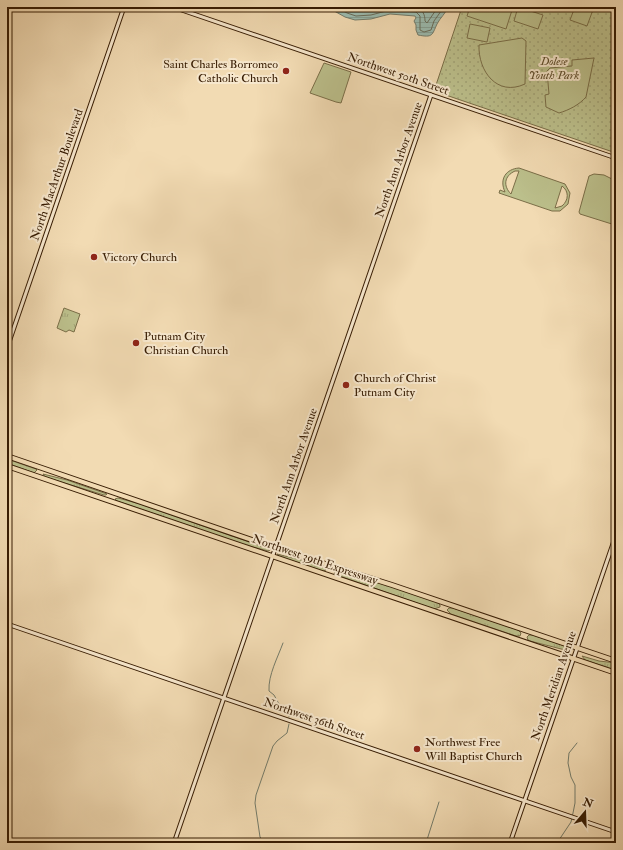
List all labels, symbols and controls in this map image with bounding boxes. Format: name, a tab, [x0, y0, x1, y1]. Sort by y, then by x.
street label: Northwest 50th Street	[345, 50, 451, 98]
park label: Dolese Youth Park	[529, 54, 579, 83]
place label: Saint Charles Borromeo Catholic Church	[163, 57, 279, 86]
marker: Saint Charles Borromeo Catholic Church	[281, 66, 291, 76]
street label: North Ann Arbor Avenue	[372, 100, 426, 220]
street label: North MacArthur Boulevard	[27, 107, 87, 243]
place label: Victory Church	[102, 250, 178, 265]
marker: Victory Church	[89, 252, 99, 262]
place label: Putnam City Christian Church	[144, 329, 229, 358]
marker: Putnam City Christian Church	[131, 338, 141, 348]
place label: Church of Christ Putnam City	[354, 371, 436, 400]
marker: Church of Christ Putnam City	[341, 380, 351, 390]
street label: North Ann Arbor Avenue	[267, 406, 321, 526]
street label: Northwest 39th Expressway	[250, 531, 381, 589]
street label: North Meridian Avenue	[528, 629, 580, 743]
street label: Northwest 36th Street	[261, 695, 367, 743]
place label: Northwest Free Will Baptist Church	[424, 735, 523, 764]
marker: Northwest Free Will Baptist Church	[412, 744, 422, 754]
north arrow	[565, 792, 605, 832]
text: N	[580, 795, 596, 811]

